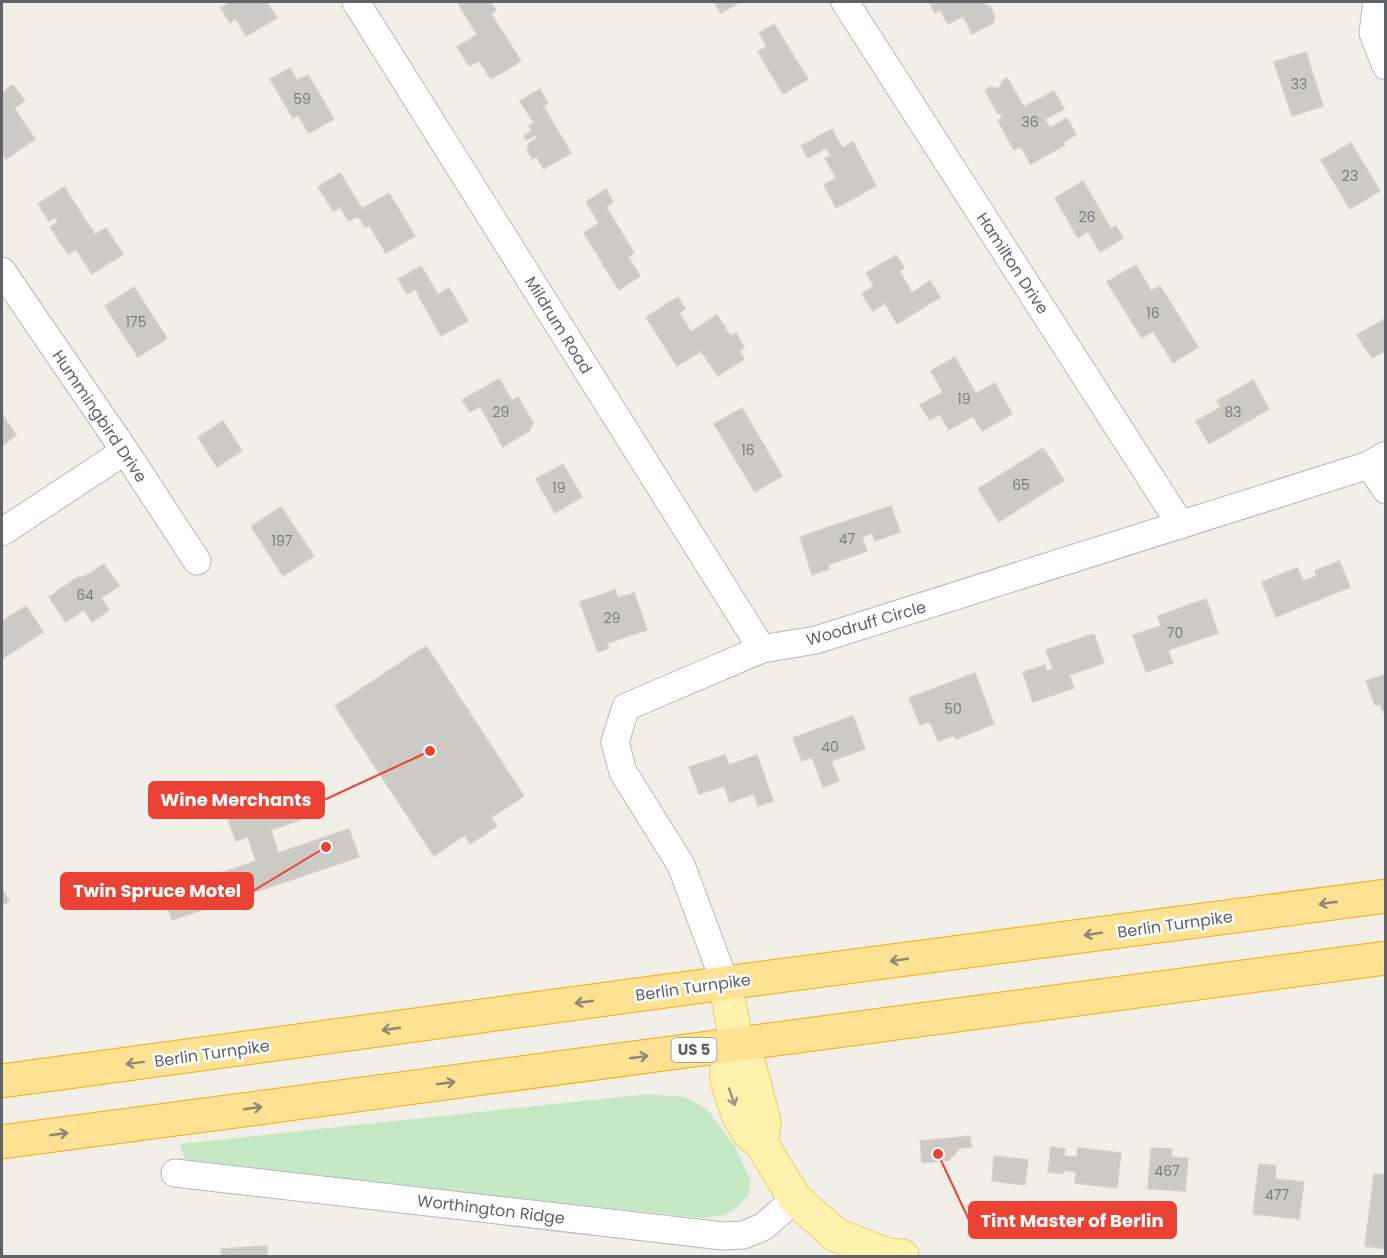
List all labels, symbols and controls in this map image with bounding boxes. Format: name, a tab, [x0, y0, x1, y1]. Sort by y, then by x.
house number: 33	[1291, 74, 1307, 94]
house number: 59	[293, 89, 311, 109]
house number: 36	[1021, 112, 1039, 132]
house number: 23	[1342, 166, 1358, 186]
house number: 26	[1079, 207, 1096, 227]
street label: Hamilton Drive	[971, 208, 1054, 319]
street label: Mildrum Road	[519, 272, 598, 378]
house number: 16	[1146, 303, 1160, 323]
house number: 175	[126, 312, 146, 332]
street label: Hummingbird Drive	[47, 346, 153, 487]
house number: 19	[957, 389, 971, 409]
house number: 29	[493, 402, 509, 422]
house number: 83	[1224, 402, 1242, 422]
house number: 16	[741, 440, 755, 460]
house number: 65	[1012, 475, 1030, 495]
house number: 19	[552, 478, 566, 498]
house number: 47	[839, 529, 856, 549]
house number: 197	[272, 531, 293, 551]
house number: 64	[76, 585, 94, 605]
street label: Woodruff Circle	[803, 595, 929, 652]
house number: 29	[604, 608, 620, 628]
house number: 70	[1167, 623, 1183, 643]
house number: 50	[944, 699, 962, 719]
house number: 40	[821, 737, 839, 757]
callout: Wine Merchants	[149, 782, 324, 818]
text: Wine Merchants	[160, 787, 312, 812]
callout: Twin Spruce Motel	[61, 873, 253, 909]
text: Twin Spruce Motel	[73, 878, 241, 903]
one-way arrow	[1318, 898, 1338, 909]
street label: Berlin Turnpike	[1116, 905, 1234, 944]
one-way arrow	[1083, 929, 1103, 940]
one-way arrow	[890, 955, 910, 966]
street label: Berlin Turnpike	[634, 968, 752, 1007]
one-way arrow	[575, 997, 594, 1008]
one-way arrow	[381, 1023, 401, 1034]
street label: Berlin Turnpike	[153, 1034, 271, 1073]
road number: US 5	[672, 1038, 716, 1062]
one-way arrow	[629, 1051, 649, 1062]
one-way arrow	[126, 1058, 146, 1069]
one-way arrow	[436, 1077, 456, 1088]
one-way arrow	[727, 1087, 738, 1106]
one-way arrow	[242, 1103, 262, 1114]
one-way arrow	[49, 1128, 69, 1139]
house number: 467	[1154, 1161, 1180, 1181]
house number: 477	[1265, 1185, 1289, 1205]
street label: Worthington Ridge	[416, 1189, 566, 1230]
callout: Tint Master of Berlin	[969, 1202, 1176, 1238]
text: Tint Master of Berlin	[980, 1208, 1164, 1233]

